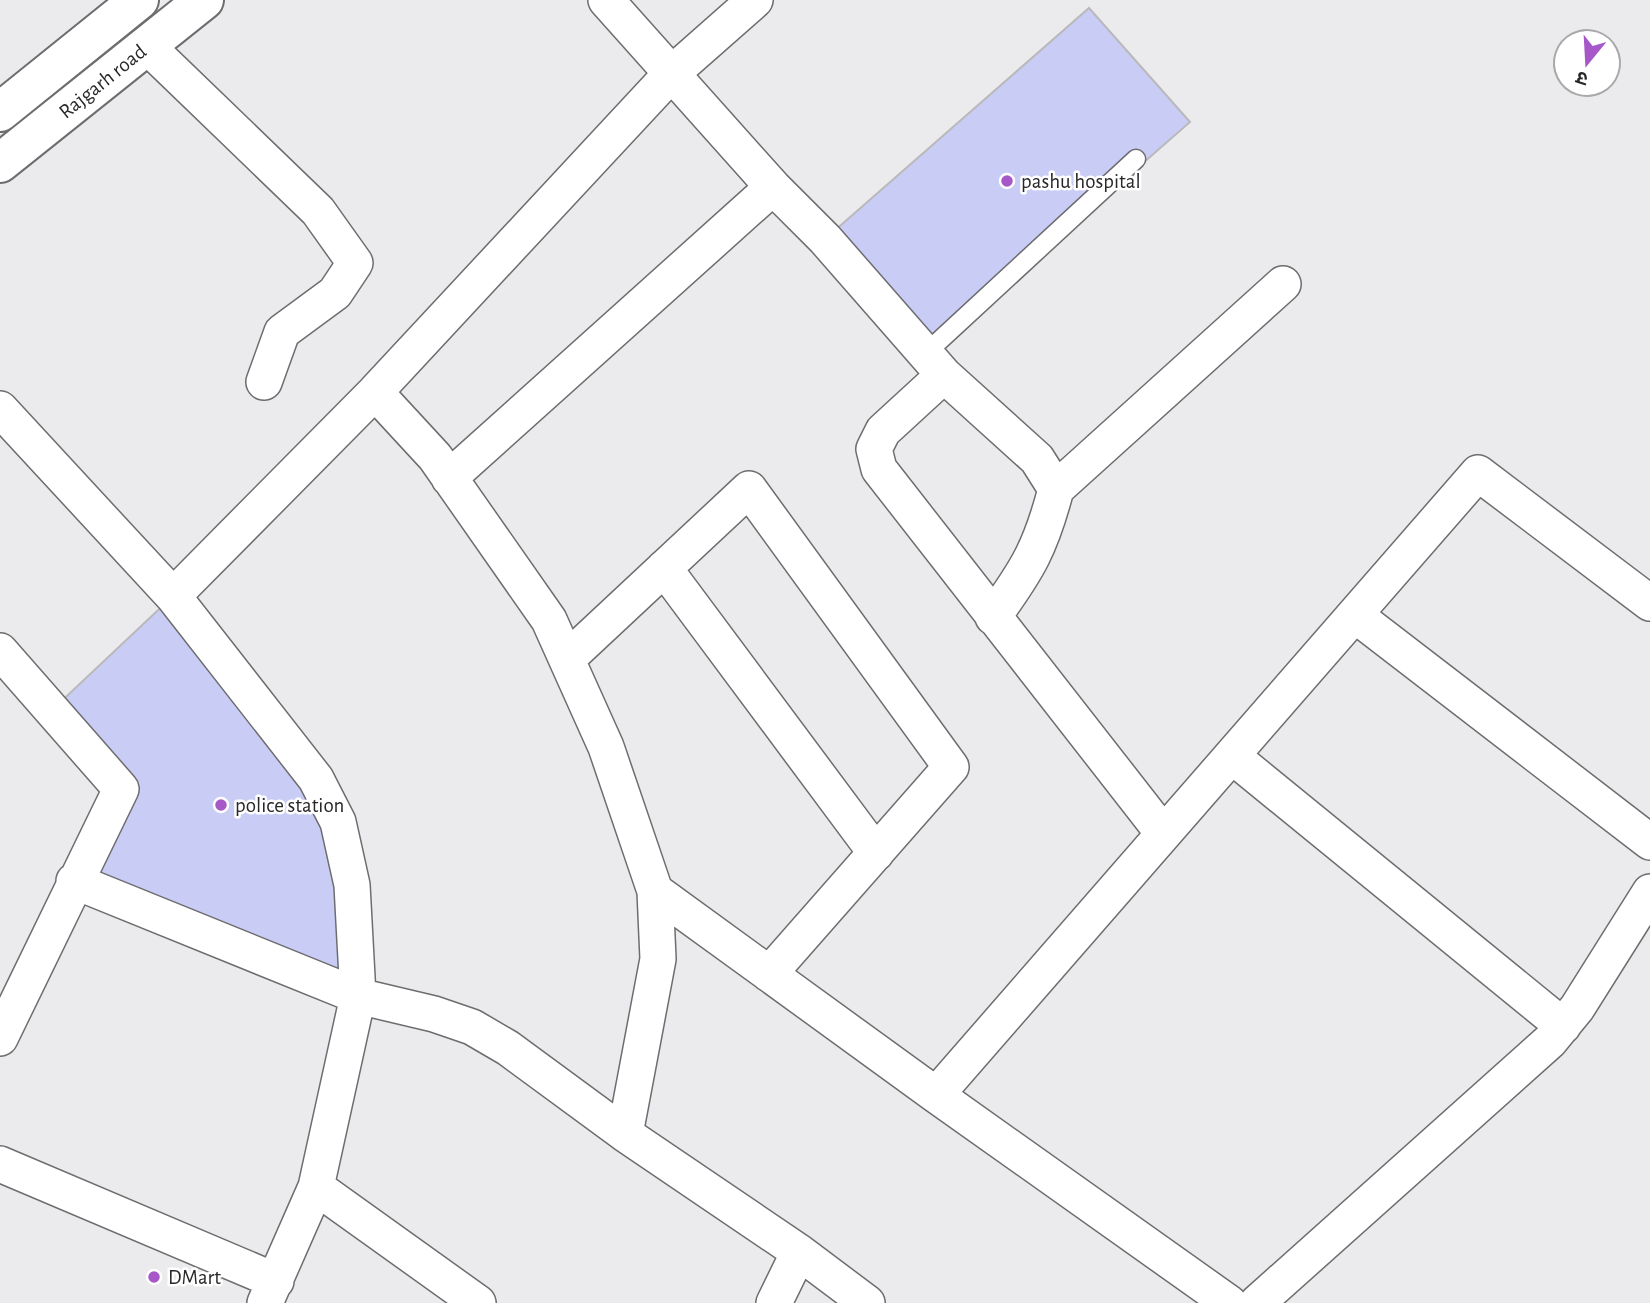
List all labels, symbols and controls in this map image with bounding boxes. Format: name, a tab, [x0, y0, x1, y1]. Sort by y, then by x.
north arrow	[1552, 28, 1622, 98]
street label: Rajgarh road	[55, 40, 150, 122]
text: उ	[1573, 67, 1590, 88]
place label: pashu hospital	[1021, 171, 1141, 192]
marker: pashu hospital	[999, 173, 1015, 189]
place label: police station	[235, 795, 344, 816]
marker: police station	[213, 797, 229, 813]
place label: DMart	[168, 1267, 221, 1288]
marker: DMart	[146, 1269, 162, 1285]

